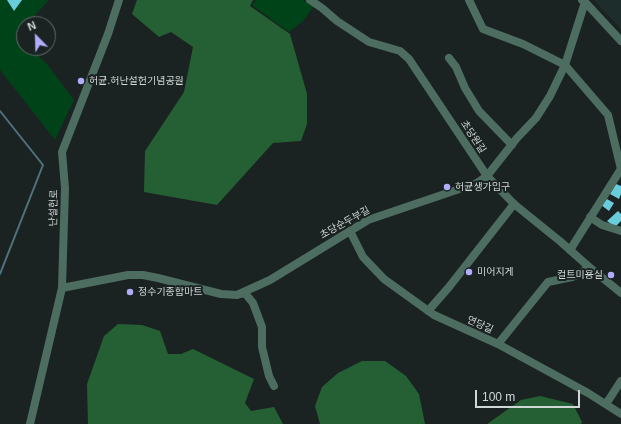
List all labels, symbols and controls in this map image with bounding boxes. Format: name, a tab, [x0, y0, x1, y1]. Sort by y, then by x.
north arrow	[16, 16, 56, 56]
text: N	[26, 19, 38, 33]
place label: 허균.허난설헌기념공원	[89, 75, 184, 87]
marker: 허균.허난설헌기념공원	[76, 76, 86, 86]
street label: 초당원길	[458, 118, 488, 156]
place label: 허균생가입구	[455, 181, 510, 193]
marker: 허균생가입구	[442, 182, 452, 192]
street label: 난설헌로	[48, 189, 60, 227]
street label: 초당순두부길	[318, 204, 372, 242]
place label: 미어지게	[477, 266, 514, 278]
marker: 미어지게	[464, 267, 474, 277]
place label: 컬트미용실	[557, 269, 603, 281]
marker: 컬트미용실	[606, 270, 616, 280]
place label: 정수기종합마트	[138, 286, 202, 298]
marker: 정수기종합마트	[125, 287, 135, 297]
street label: 연당길	[465, 314, 495, 336]
scale bar	[477, 382, 582, 408]
text: 100 m	[482, 390, 515, 404]

